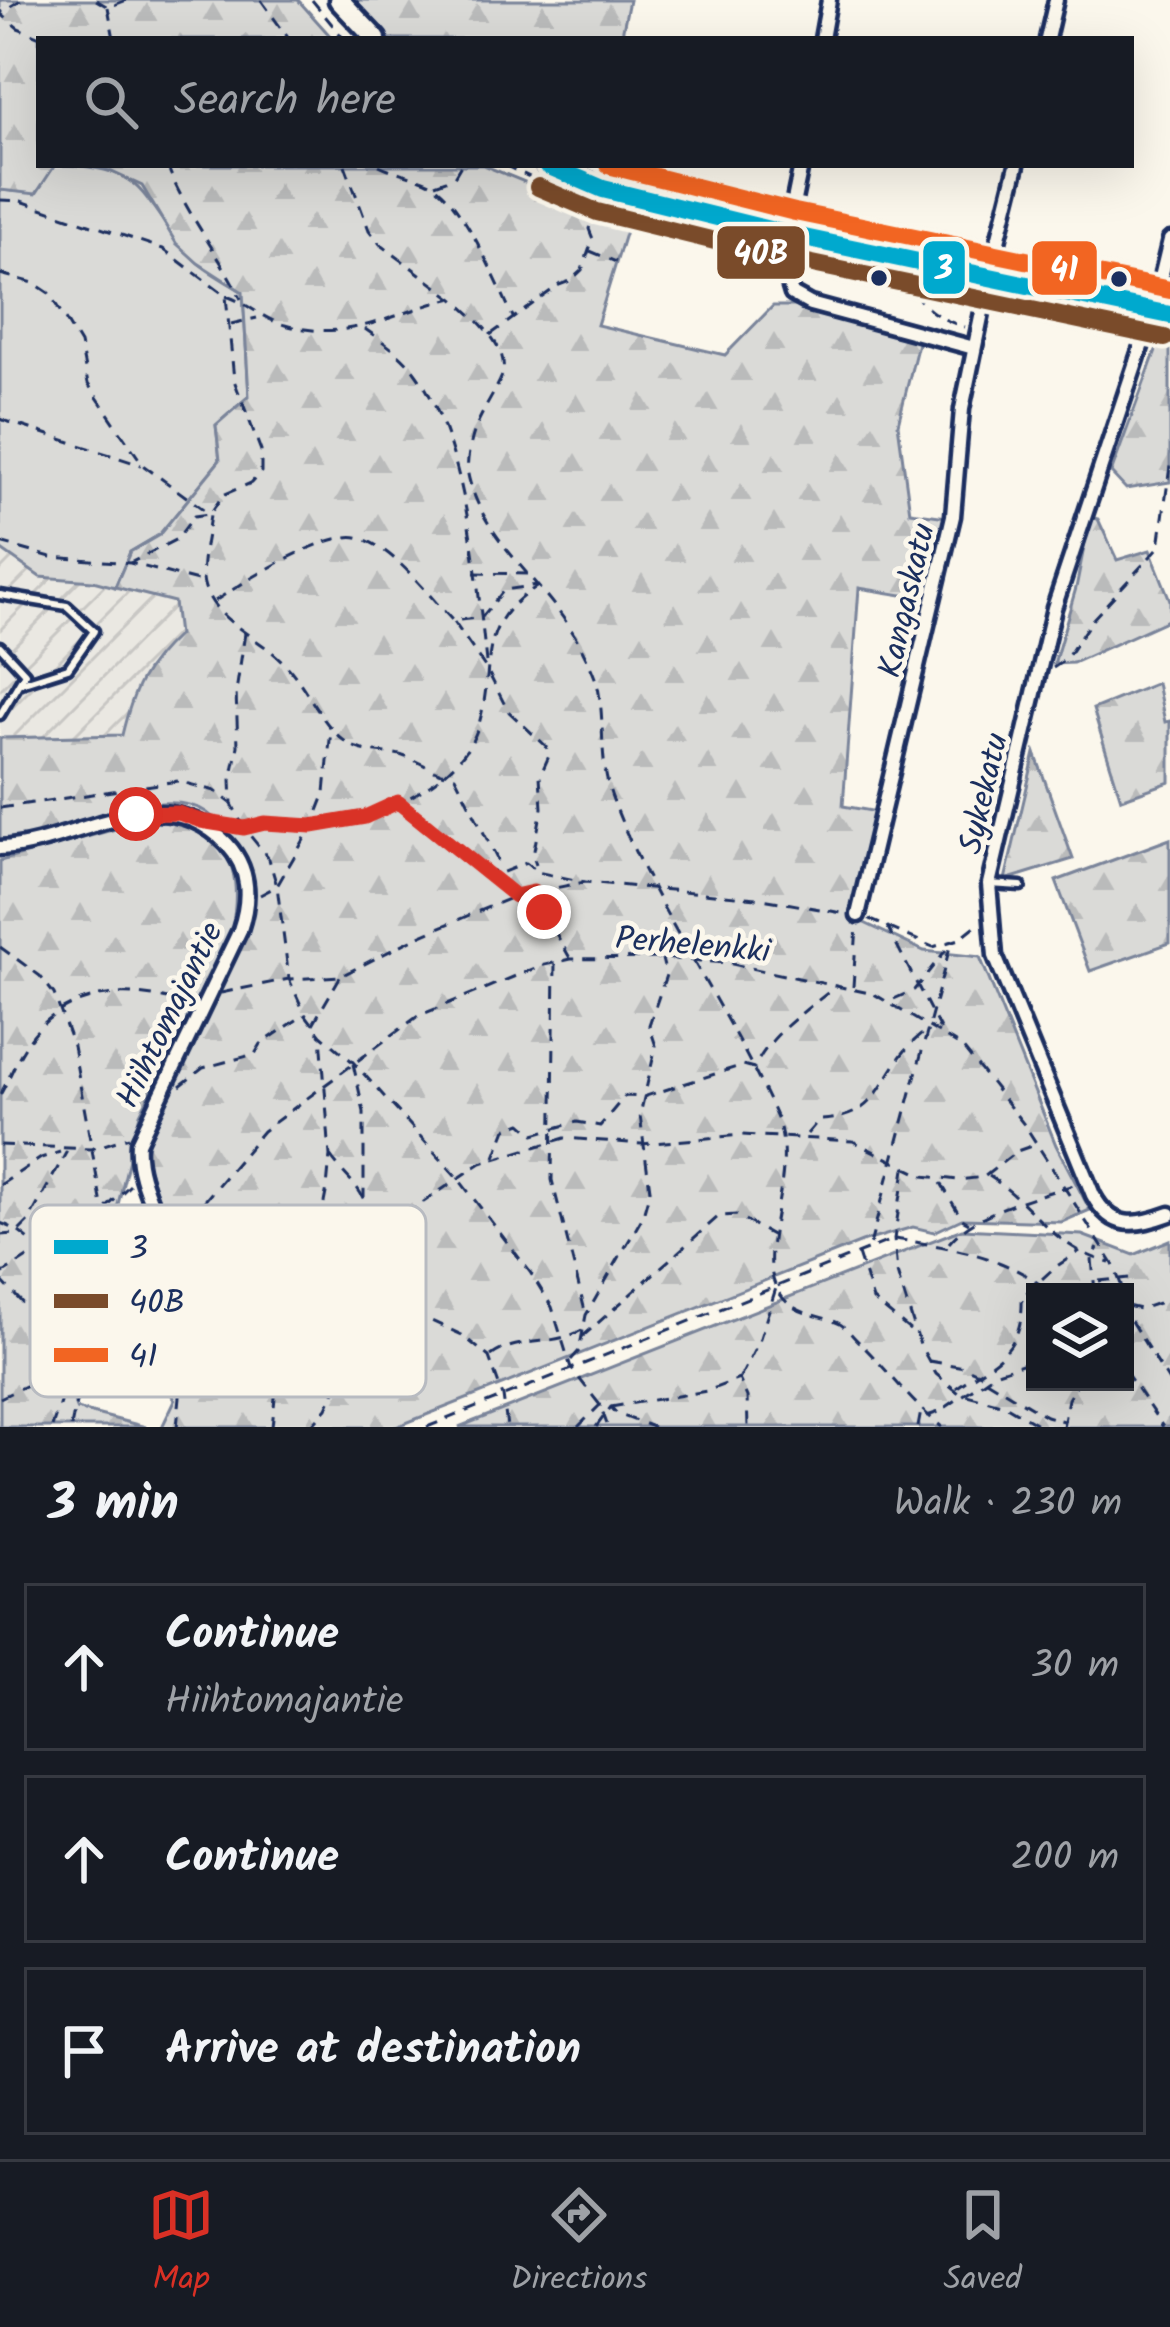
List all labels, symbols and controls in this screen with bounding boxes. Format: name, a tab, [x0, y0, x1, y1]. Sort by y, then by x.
search box	[36, 36, 1134, 168]
text: Search here	[174, 66, 396, 138]
icon: search	[78, 69, 144, 135]
line badge: 40B	[715, 224, 807, 281]
text: 40B	[733, 229, 789, 282]
line badge: 3	[921, 239, 967, 296]
line badge: 41	[1030, 239, 1099, 297]
text: 3	[934, 244, 953, 297]
text: 41	[1050, 245, 1078, 298]
unlabelled marker	[868, 267, 890, 289]
unlabelled marker	[1108, 268, 1130, 290]
street label: Kangaskatu	[865, 518, 952, 683]
street label: Sykekatu	[946, 728, 1025, 860]
route start	[109, 787, 163, 841]
route end	[517, 885, 571, 939]
street label: Hiihtomajantie	[103, 913, 239, 1118]
street label: Perhelenkki	[613, 913, 774, 980]
legend	[30, 1205, 426, 1397]
text: 3	[129, 1224, 148, 1277]
text: 40B	[129, 1278, 185, 1331]
map controls	[1026, 1283, 1134, 1391]
button: layers	[1026, 1283, 1134, 1391]
text: 41	[129, 1332, 158, 1385]
text: 3 min	[48, 1465, 179, 1546]
text: Walk · 230 m	[894, 1474, 1122, 1536]
text: Continue	[165, 1600, 339, 1672]
icon: ahead	[51, 1634, 117, 1700]
text: 30 m	[1031, 1636, 1119, 1698]
text: Hiihtomajantie	[165, 1672, 404, 1734]
text: Continue	[165, 1823, 339, 1895]
icon: ahead	[51, 1826, 117, 1892]
text: 200 m	[1011, 1828, 1119, 1890]
text: Arrive at destination	[165, 2015, 581, 2087]
icon: arrive	[51, 2018, 117, 2084]
tab: Map	[148, 2182, 214, 2307]
tab: Directions	[510, 2182, 647, 2307]
tab: Saved	[944, 2182, 1022, 2307]

